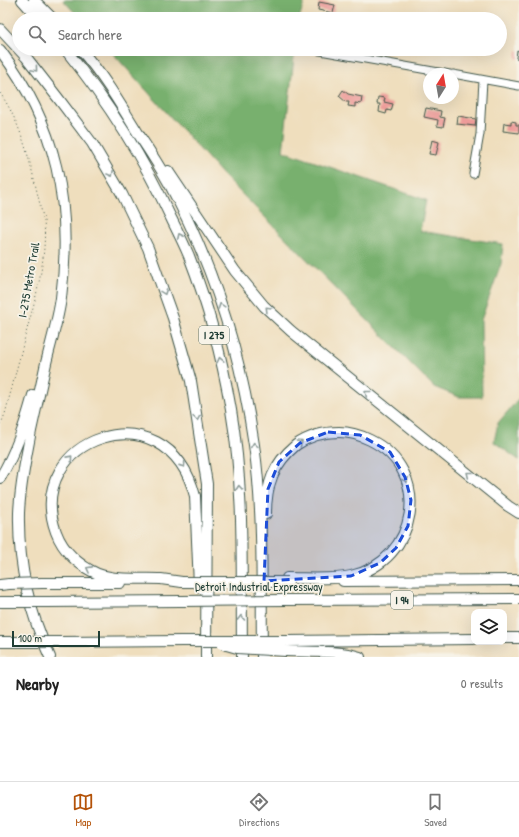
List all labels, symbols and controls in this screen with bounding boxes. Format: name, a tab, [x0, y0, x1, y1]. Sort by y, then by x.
search box	[12, 12, 507, 56]
icon: search	[26, 23, 48, 45]
text: Search here	[58, 24, 122, 45]
one-way arrow	[31, 64, 38, 71]
north arrow	[423, 68, 459, 104]
one-way arrow	[106, 170, 113, 177]
one-way arrow	[177, 233, 185, 241]
street label: I-275 Metro Trail	[14, 240, 44, 319]
one-way arrow	[160, 289, 168, 296]
one-way arrow	[217, 302, 226, 309]
one-way arrow	[265, 306, 273, 314]
road number: I 275	[199, 326, 229, 344]
one-way arrow	[216, 357, 225, 364]
one-way arrow	[365, 390, 372, 397]
one-way arrow	[192, 415, 201, 421]
one-way arrow	[296, 440, 303, 448]
one-way arrow	[250, 442, 259, 449]
one-way arrow	[65, 455, 73, 463]
one-way arrow	[178, 461, 185, 468]
one-way arrow	[466, 472, 473, 479]
one-way arrow	[402, 476, 410, 483]
one-way arrow	[235, 485, 244, 491]
one-way arrow	[86, 566, 93, 574]
street label: Detroit Industrial Expressway	[195, 578, 323, 595]
road number: I 94	[391, 591, 413, 609]
map controls	[471, 609, 507, 645]
button: layers	[471, 609, 507, 645]
one-way arrow	[237, 615, 246, 621]
scale bar	[12, 629, 100, 648]
text: 100 m	[18, 631, 42, 645]
text: Nearby	[16, 672, 59, 695]
text: 0 results	[461, 674, 503, 692]
tab: Map	[72, 791, 94, 829]
tab: Directions	[239, 791, 280, 829]
tab: Saved	[424, 791, 447, 829]

